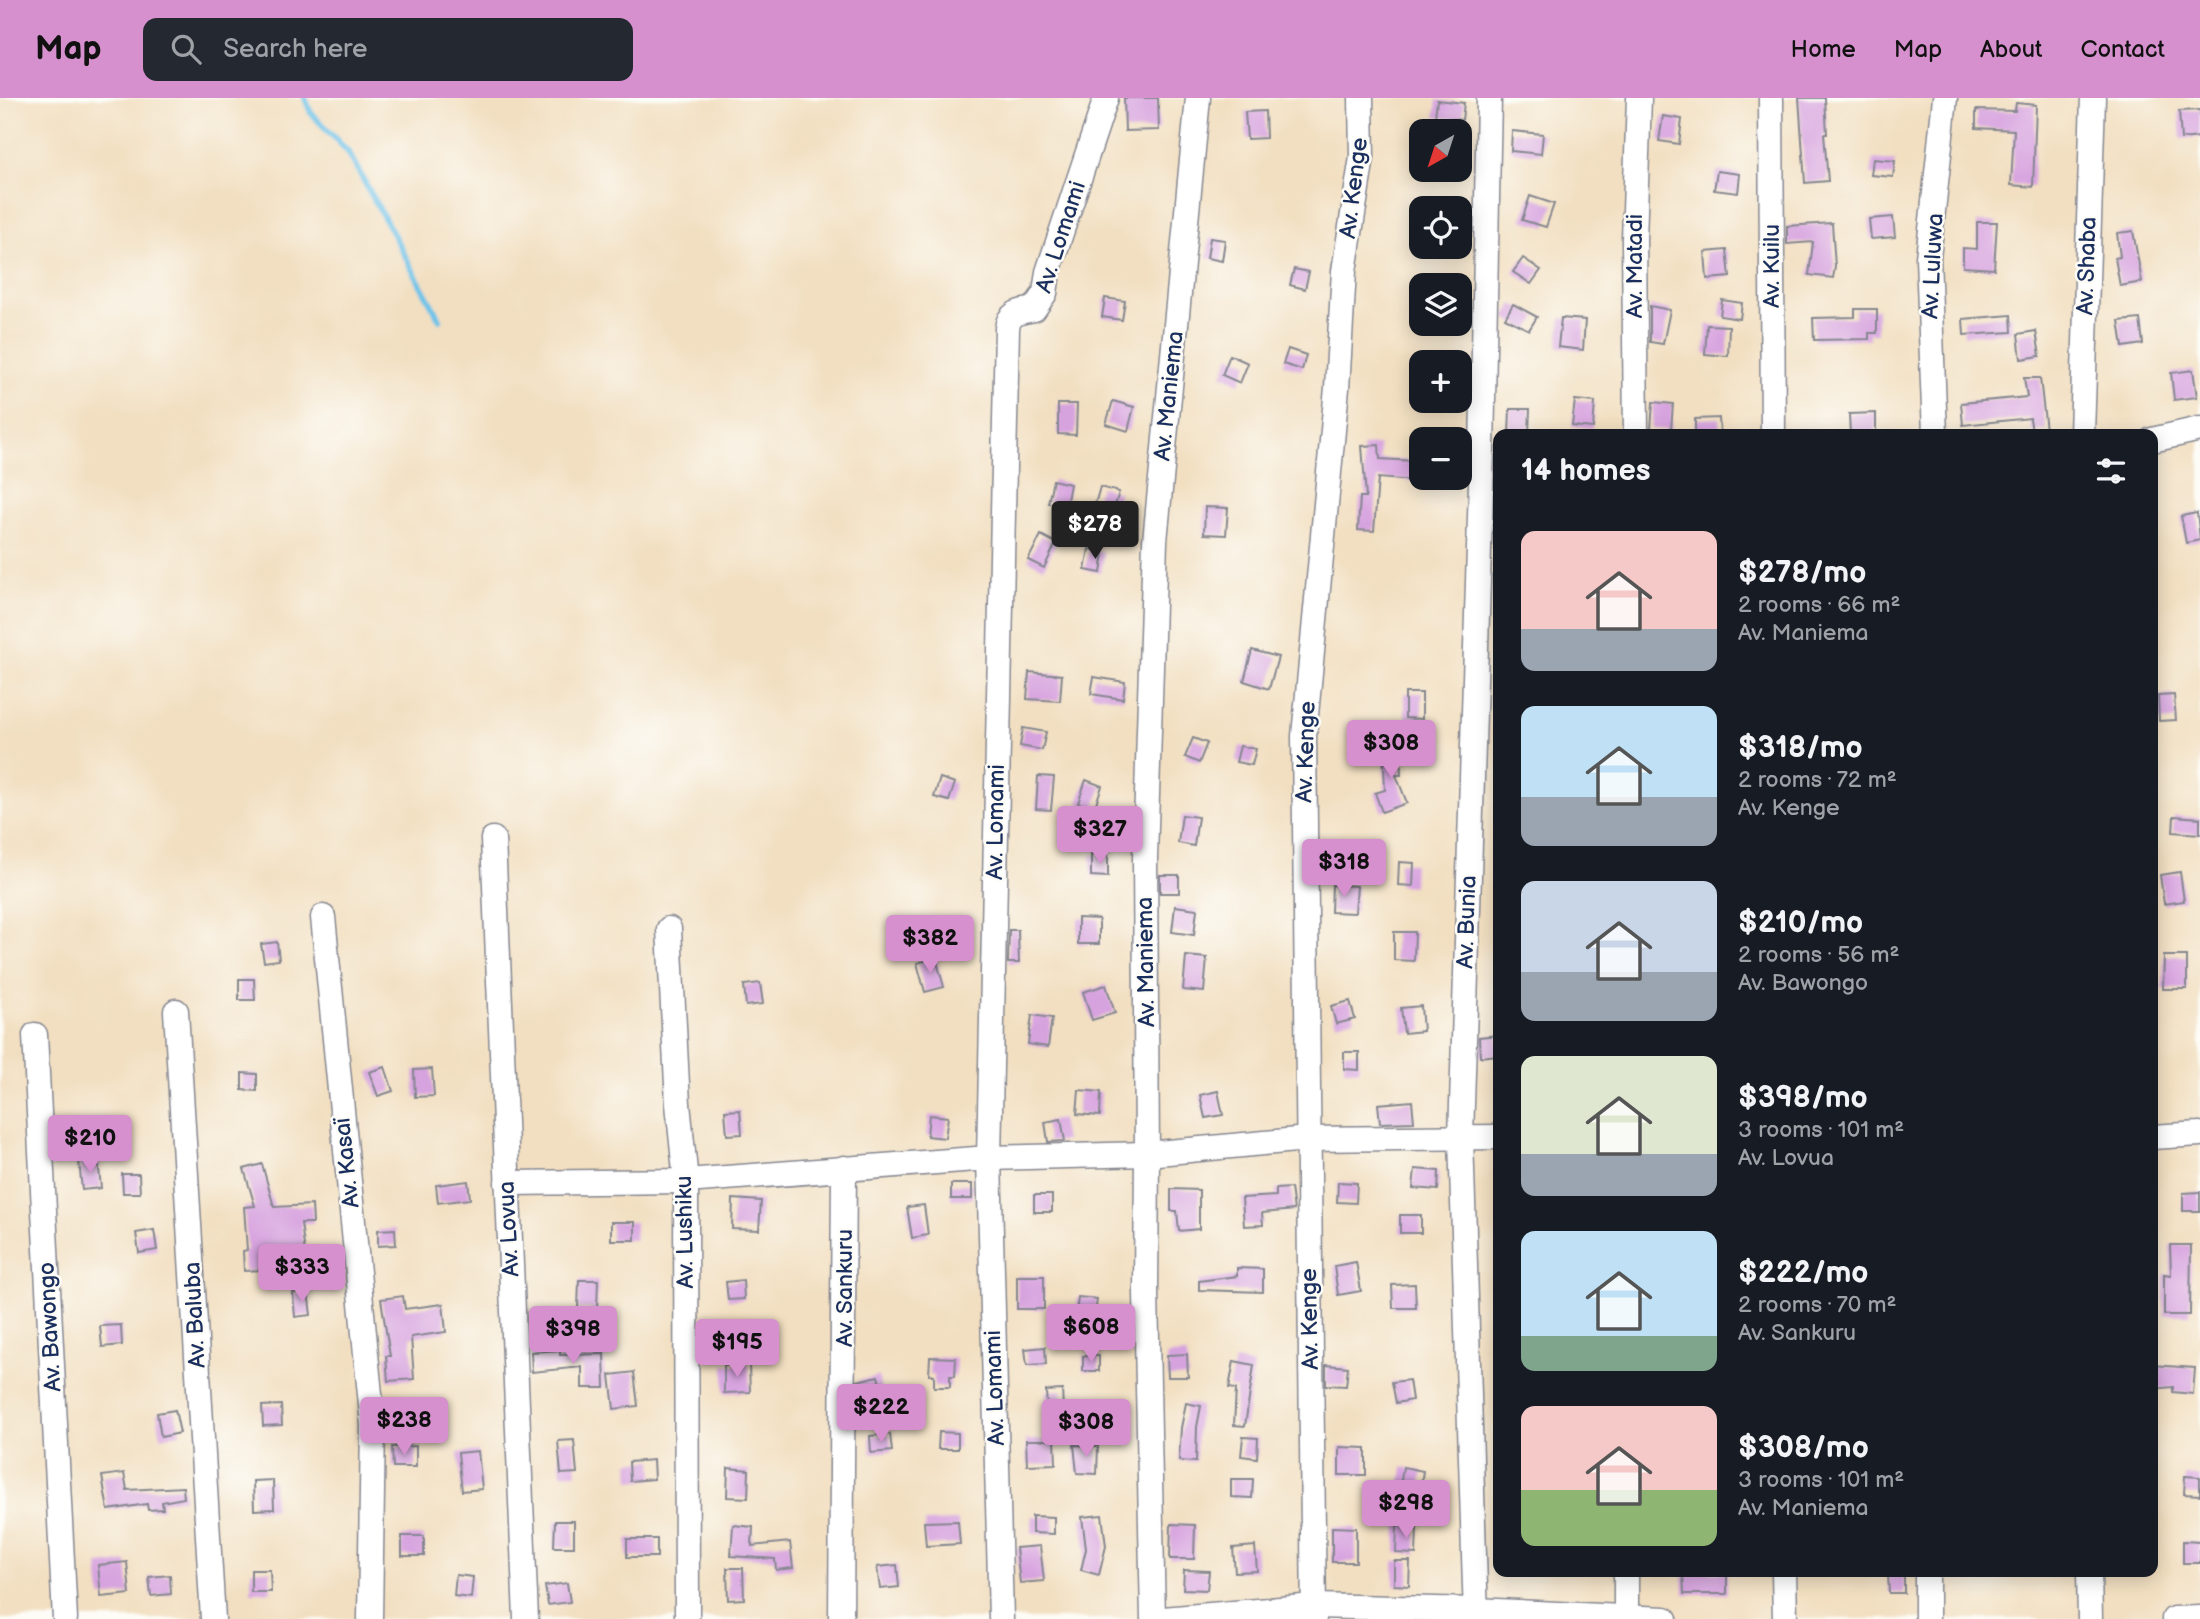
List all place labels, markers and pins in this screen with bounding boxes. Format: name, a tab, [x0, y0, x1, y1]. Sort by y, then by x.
pin: $278	[1054, 502, 1136, 561]
pin: $308	[1350, 720, 1432, 780]
pin: $327	[1059, 806, 1141, 866]
pin: $318	[1303, 840, 1385, 899]
pin: $382	[889, 916, 971, 975]
pin: $210	[49, 1116, 131, 1175]
pin: $333	[261, 1244, 343, 1304]
pin: $608	[1050, 1304, 1132, 1364]
pin: $398	[532, 1306, 614, 1366]
pin: $195	[696, 1320, 778, 1379]
pin: $222	[840, 1384, 922, 1444]
pin: $238	[363, 1398, 445, 1457]
pin: $308	[1045, 1400, 1127, 1459]
pin: $298	[1365, 1480, 1447, 1540]

